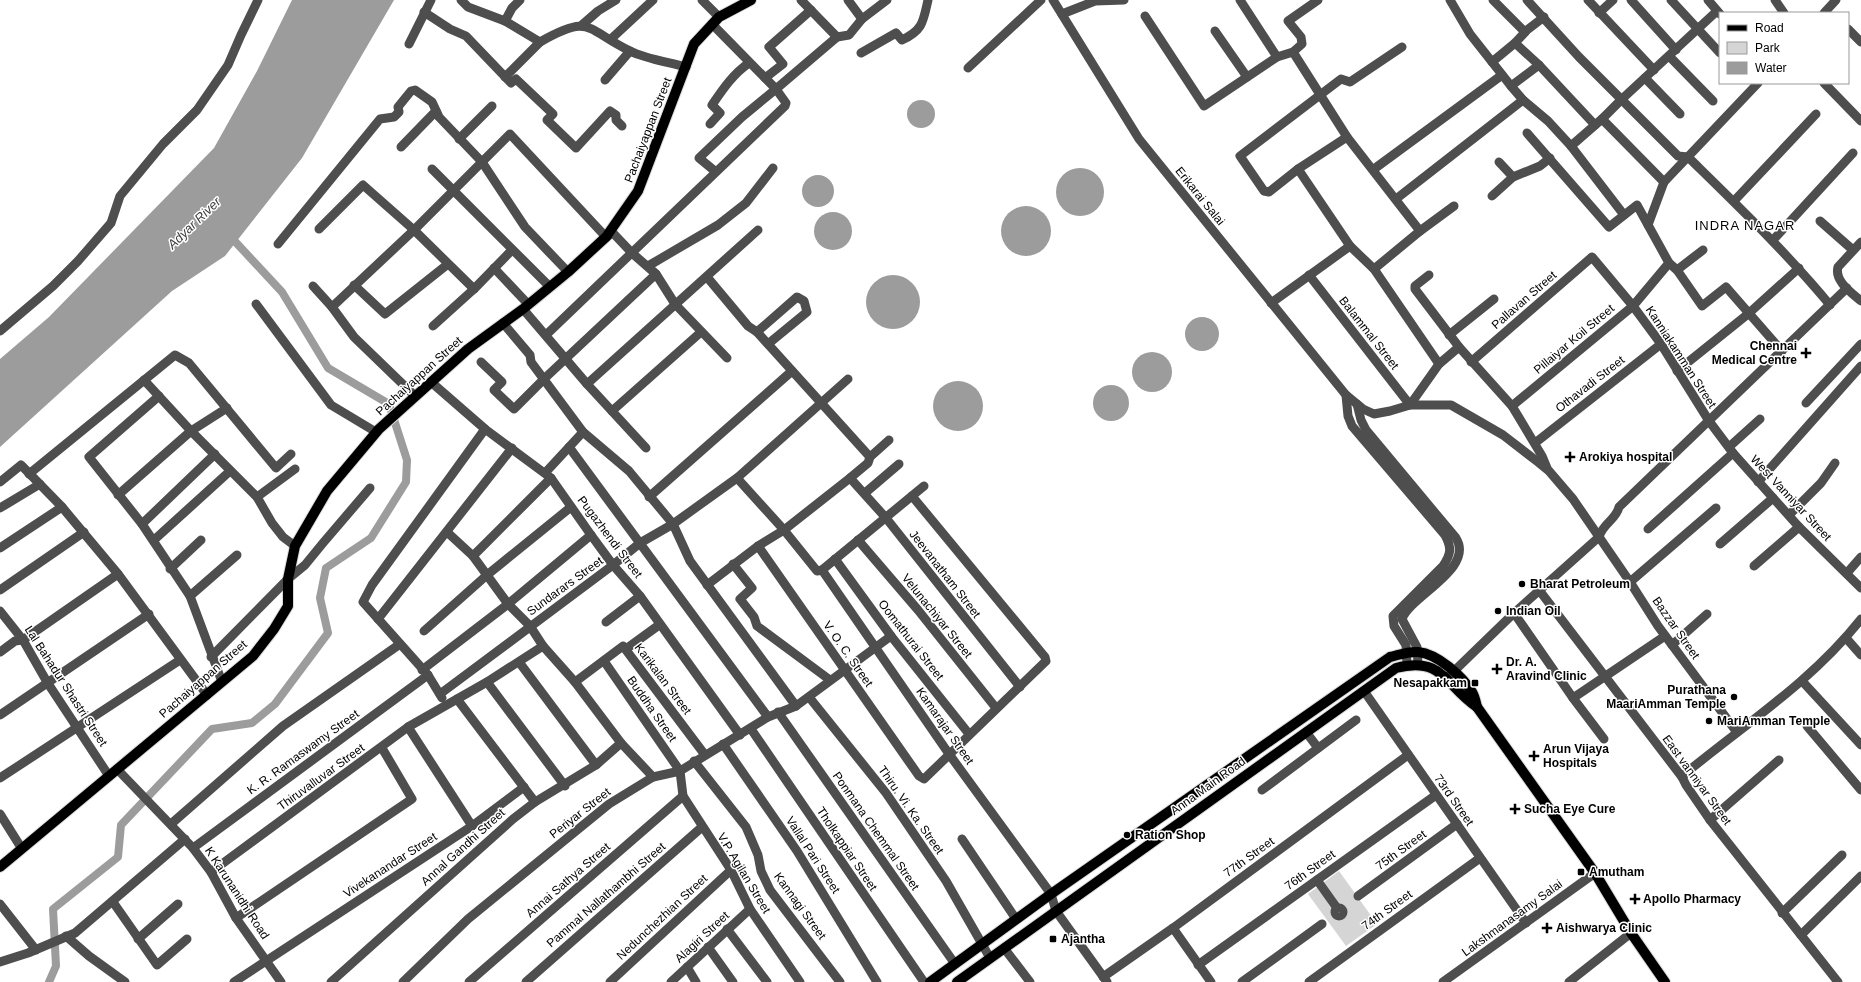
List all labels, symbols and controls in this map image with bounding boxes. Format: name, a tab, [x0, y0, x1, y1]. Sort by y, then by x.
legend	[1719, 12, 1849, 84]
text: Road	[1755, 21, 1784, 35]
text: Park	[1755, 41, 1781, 55]
text: Water	[1755, 61, 1787, 75]
street label: Pachaiyappan Street	[621, 75, 675, 185]
street label: Erikarai Salai	[1172, 164, 1228, 228]
water label: Adyar River	[164, 194, 224, 253]
district label: INDRA NAGAR	[1695, 218, 1795, 233]
street label: Pallavan Street	[1489, 268, 1560, 332]
street label: Balammal Street	[1336, 294, 1402, 373]
street label: Pillaiyar Koil Street	[1531, 301, 1618, 377]
street label: Kanniakamman Street	[1643, 303, 1720, 411]
street label: Pachaiyappan Street	[373, 333, 466, 418]
place label: Chennai Medical Centre	[1712, 339, 1797, 367]
marker: Chennai Medical Centre	[1800, 347, 1812, 359]
street label: Othavadi Street	[1553, 352, 1628, 415]
place label: Arokiya hospital	[1579, 450, 1672, 464]
marker: Arokiya hospital	[1564, 451, 1576, 463]
street label: West Vanniyar Street	[1748, 452, 1835, 544]
street label: Pugazhendi Street	[575, 493, 646, 581]
street label: Jeevanatham Street	[906, 527, 984, 621]
street label: Sundarars Street	[524, 553, 606, 618]
street label: Velunachiyar Street	[899, 571, 976, 661]
place label: Bharat Petroleum	[1530, 577, 1630, 591]
marker: Bharat Petroleum	[1517, 579, 1527, 589]
street label: Bazzar Street	[1649, 594, 1703, 662]
street label: Oomathurai Street	[875, 597, 947, 683]
place label: Indian Oil	[1506, 604, 1561, 618]
marker: Indian Oil	[1493, 606, 1503, 616]
street label: V. O. C. Street	[820, 618, 876, 690]
street label: Lal Bahadur Shastri Street	[22, 623, 111, 749]
street label: Pachaiyappan Street	[156, 637, 250, 721]
street label: Karikalan Street	[632, 641, 695, 718]
place label: Dr. A. Aravind Clinic	[1506, 655, 1587, 683]
marker: Dr. A. Aravind Clinic	[1491, 663, 1503, 675]
street label: Buddha Street	[624, 674, 680, 745]
place label: Nesapakkam	[1394, 676, 1467, 690]
marker: Nesapakkam	[1470, 678, 1480, 688]
place label: Purathana MaariAmman Temple	[1606, 683, 1726, 711]
street label: Kamarajar Street	[913, 685, 977, 768]
marker: Purathana MaariAmman Temple	[1729, 692, 1739, 702]
street label: K. R. Ramaswamy Street	[244, 706, 362, 797]
place label: MariAmman Temple	[1717, 714, 1830, 728]
marker: MariAmman Temple	[1704, 716, 1714, 726]
street label: East vanniyar Street	[1660, 732, 1735, 828]
street label: Thiruvalluvar Street	[275, 740, 368, 813]
place label: Arun Vijaya Hospitals	[1543, 742, 1609, 770]
marker: Arun Vijaya Hospitals	[1528, 750, 1540, 762]
street label: Anna Main Road	[1168, 754, 1248, 818]
street label: Thiru. Vi. Ka. Street	[875, 763, 947, 857]
street label: Ponmana Chemmal Street	[830, 769, 923, 893]
street label: 73rd Street	[1431, 772, 1477, 829]
street label: Periyar Street	[547, 784, 614, 841]
place label: Sucha Eye Cure	[1524, 802, 1616, 816]
marker: Sucha Eye Cure	[1509, 803, 1521, 815]
street label: Tholkappiar Street	[814, 804, 881, 894]
street label: Annal Gandhi Street	[418, 805, 508, 888]
street label: Vallal Pari Street	[783, 814, 843, 896]
street label: 75th Street	[1373, 827, 1429, 873]
place label: Ration Shop	[1135, 828, 1206, 842]
street label: Vivekanandar Street	[341, 829, 440, 900]
street label: V.P. Agilan Street	[714, 830, 774, 916]
marker: Ration Shop	[1122, 830, 1132, 840]
street label: 77th Street	[1221, 834, 1277, 880]
street label: Annai Sathya Street	[523, 839, 613, 920]
street label: Pammal Nallathambhi Street	[544, 839, 669, 950]
street label: K Karunanidhi Road	[202, 844, 272, 942]
street label: 76th Street	[1282, 847, 1338, 893]
place label: Amutham	[1589, 865, 1644, 879]
marker: Amutham	[1576, 867, 1586, 877]
street label: Kannagi Street	[771, 870, 829, 943]
street label: Nedunchezhian Street	[614, 871, 711, 963]
street label: Lakshmanasamy Salai	[1459, 877, 1565, 959]
street label: 74th Street	[1359, 887, 1415, 933]
place label: Apollo Pharmacy	[1643, 892, 1741, 906]
marker: Apollo Pharmacy	[1630, 894, 1640, 904]
street label: Alagiri Street	[672, 908, 732, 966]
place label: Aishwarya Clinic	[1556, 921, 1652, 935]
marker: Aishwarya Clinic	[1541, 922, 1553, 934]
place label: Ajantha	[1061, 932, 1105, 946]
marker: Ajantha	[1048, 934, 1058, 944]

